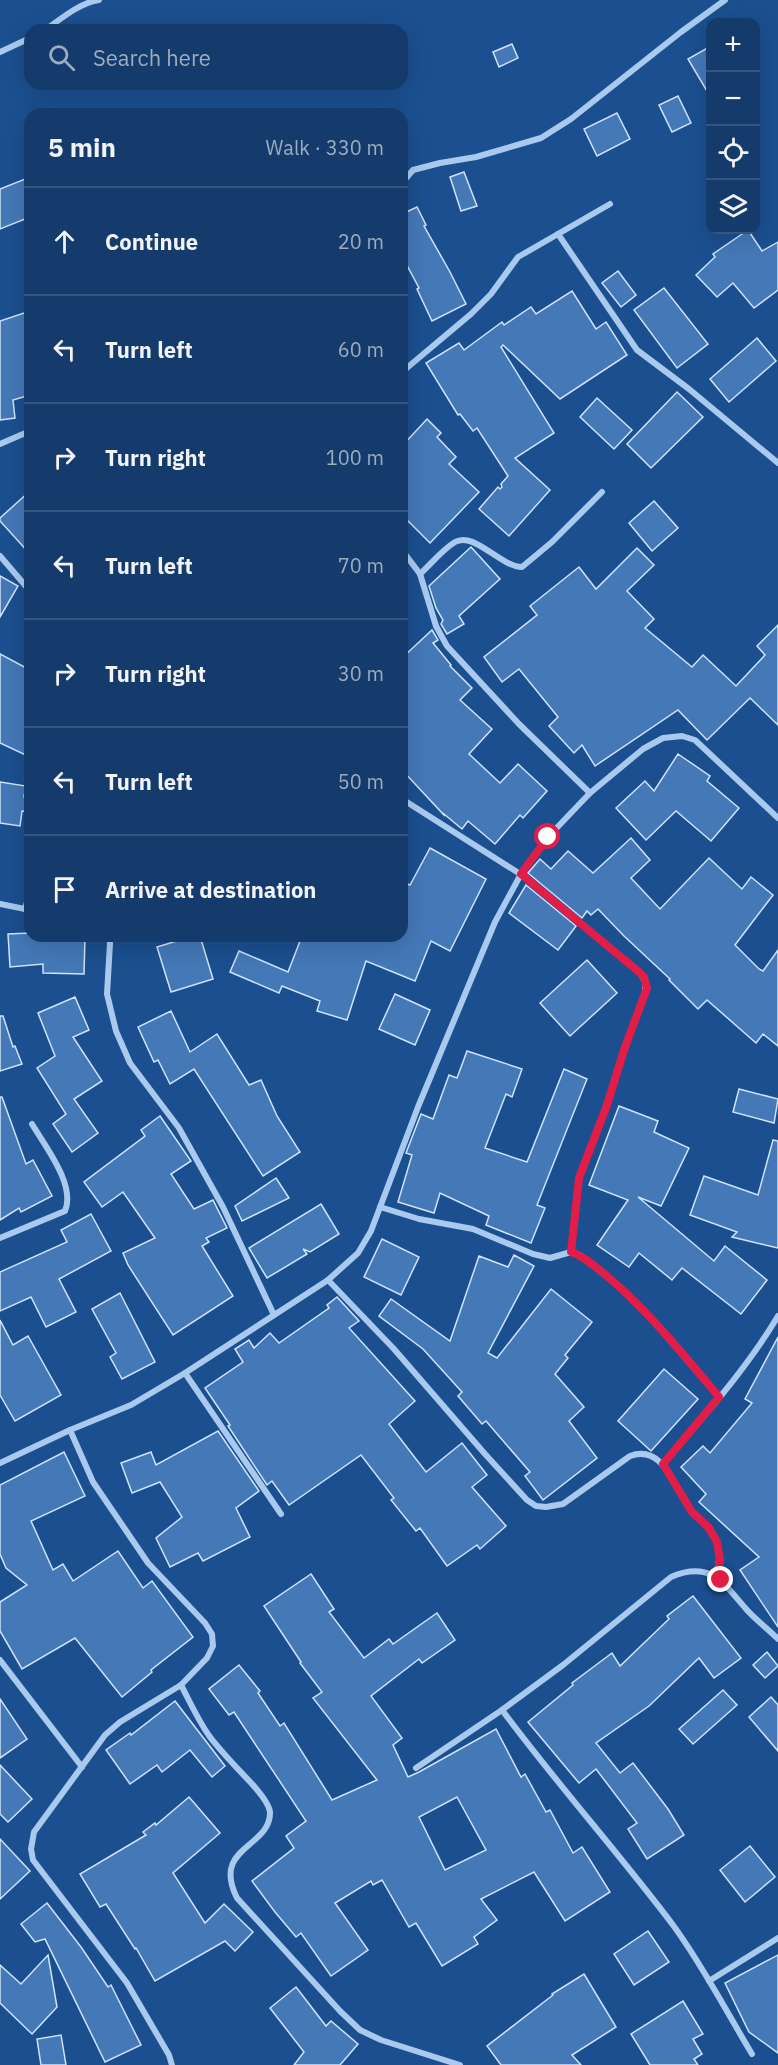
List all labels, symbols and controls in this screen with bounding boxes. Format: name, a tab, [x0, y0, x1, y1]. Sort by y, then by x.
map controls	[706, 18, 760, 234]
button: +	[706, 18, 760, 72]
search box	[24, 24, 408, 90]
icon: search	[45, 41, 78, 74]
text: Search here	[93, 43, 211, 72]
button: −	[706, 72, 760, 126]
button: locate	[706, 126, 760, 180]
text: 5 min	[48, 130, 116, 164]
text: Walk · 330 m	[266, 134, 384, 161]
button: layers	[706, 180, 760, 234]
icon: ahead	[48, 225, 81, 258]
text: Continue	[105, 227, 198, 256]
text: 20 m	[338, 228, 384, 255]
icon: left	[48, 333, 81, 366]
text: Turn left	[105, 335, 193, 364]
text: 60 m	[338, 336, 384, 363]
icon: right	[48, 441, 81, 474]
text: Turn right	[105, 443, 206, 472]
text: 100 m	[326, 444, 384, 471]
icon: left	[48, 549, 81, 582]
text: Turn left	[105, 551, 193, 580]
text: 70 m	[338, 552, 384, 579]
icon: right	[48, 657, 81, 690]
text: Turn right	[105, 659, 206, 688]
text: 30 m	[338, 660, 384, 687]
icon: left	[48, 765, 81, 798]
text: Turn left	[105, 767, 193, 796]
text: 50 m	[338, 768, 384, 795]
route start	[534, 823, 560, 849]
icon: arrive	[48, 873, 81, 906]
text: Arrive at destination	[105, 875, 316, 904]
route end	[707, 1566, 733, 1592]

